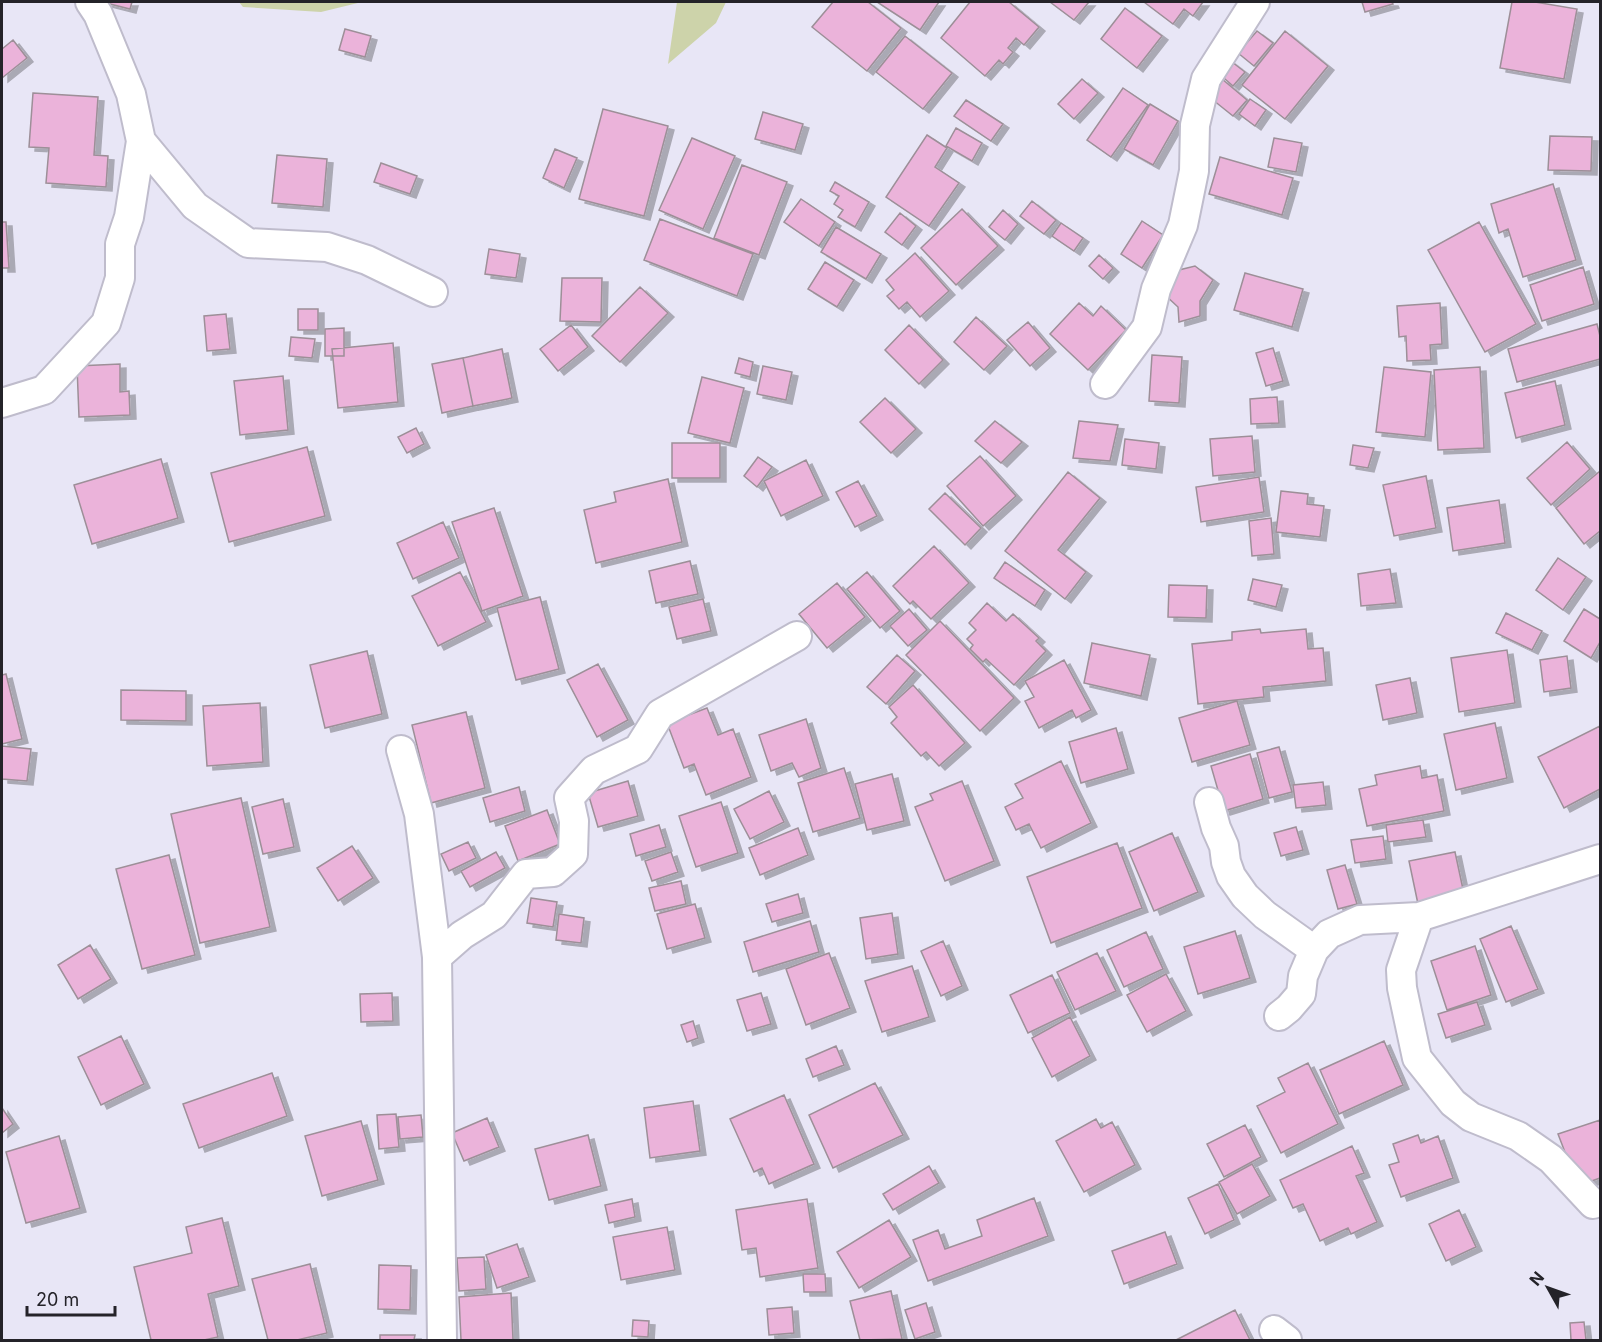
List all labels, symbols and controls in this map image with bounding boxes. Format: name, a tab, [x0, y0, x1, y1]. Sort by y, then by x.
north arrow	[1518, 1258, 1578, 1318]
text: N	[1525, 1267, 1548, 1289]
scale bar	[27, 1279, 116, 1317]
text: 20 m	[36, 1289, 79, 1310]

